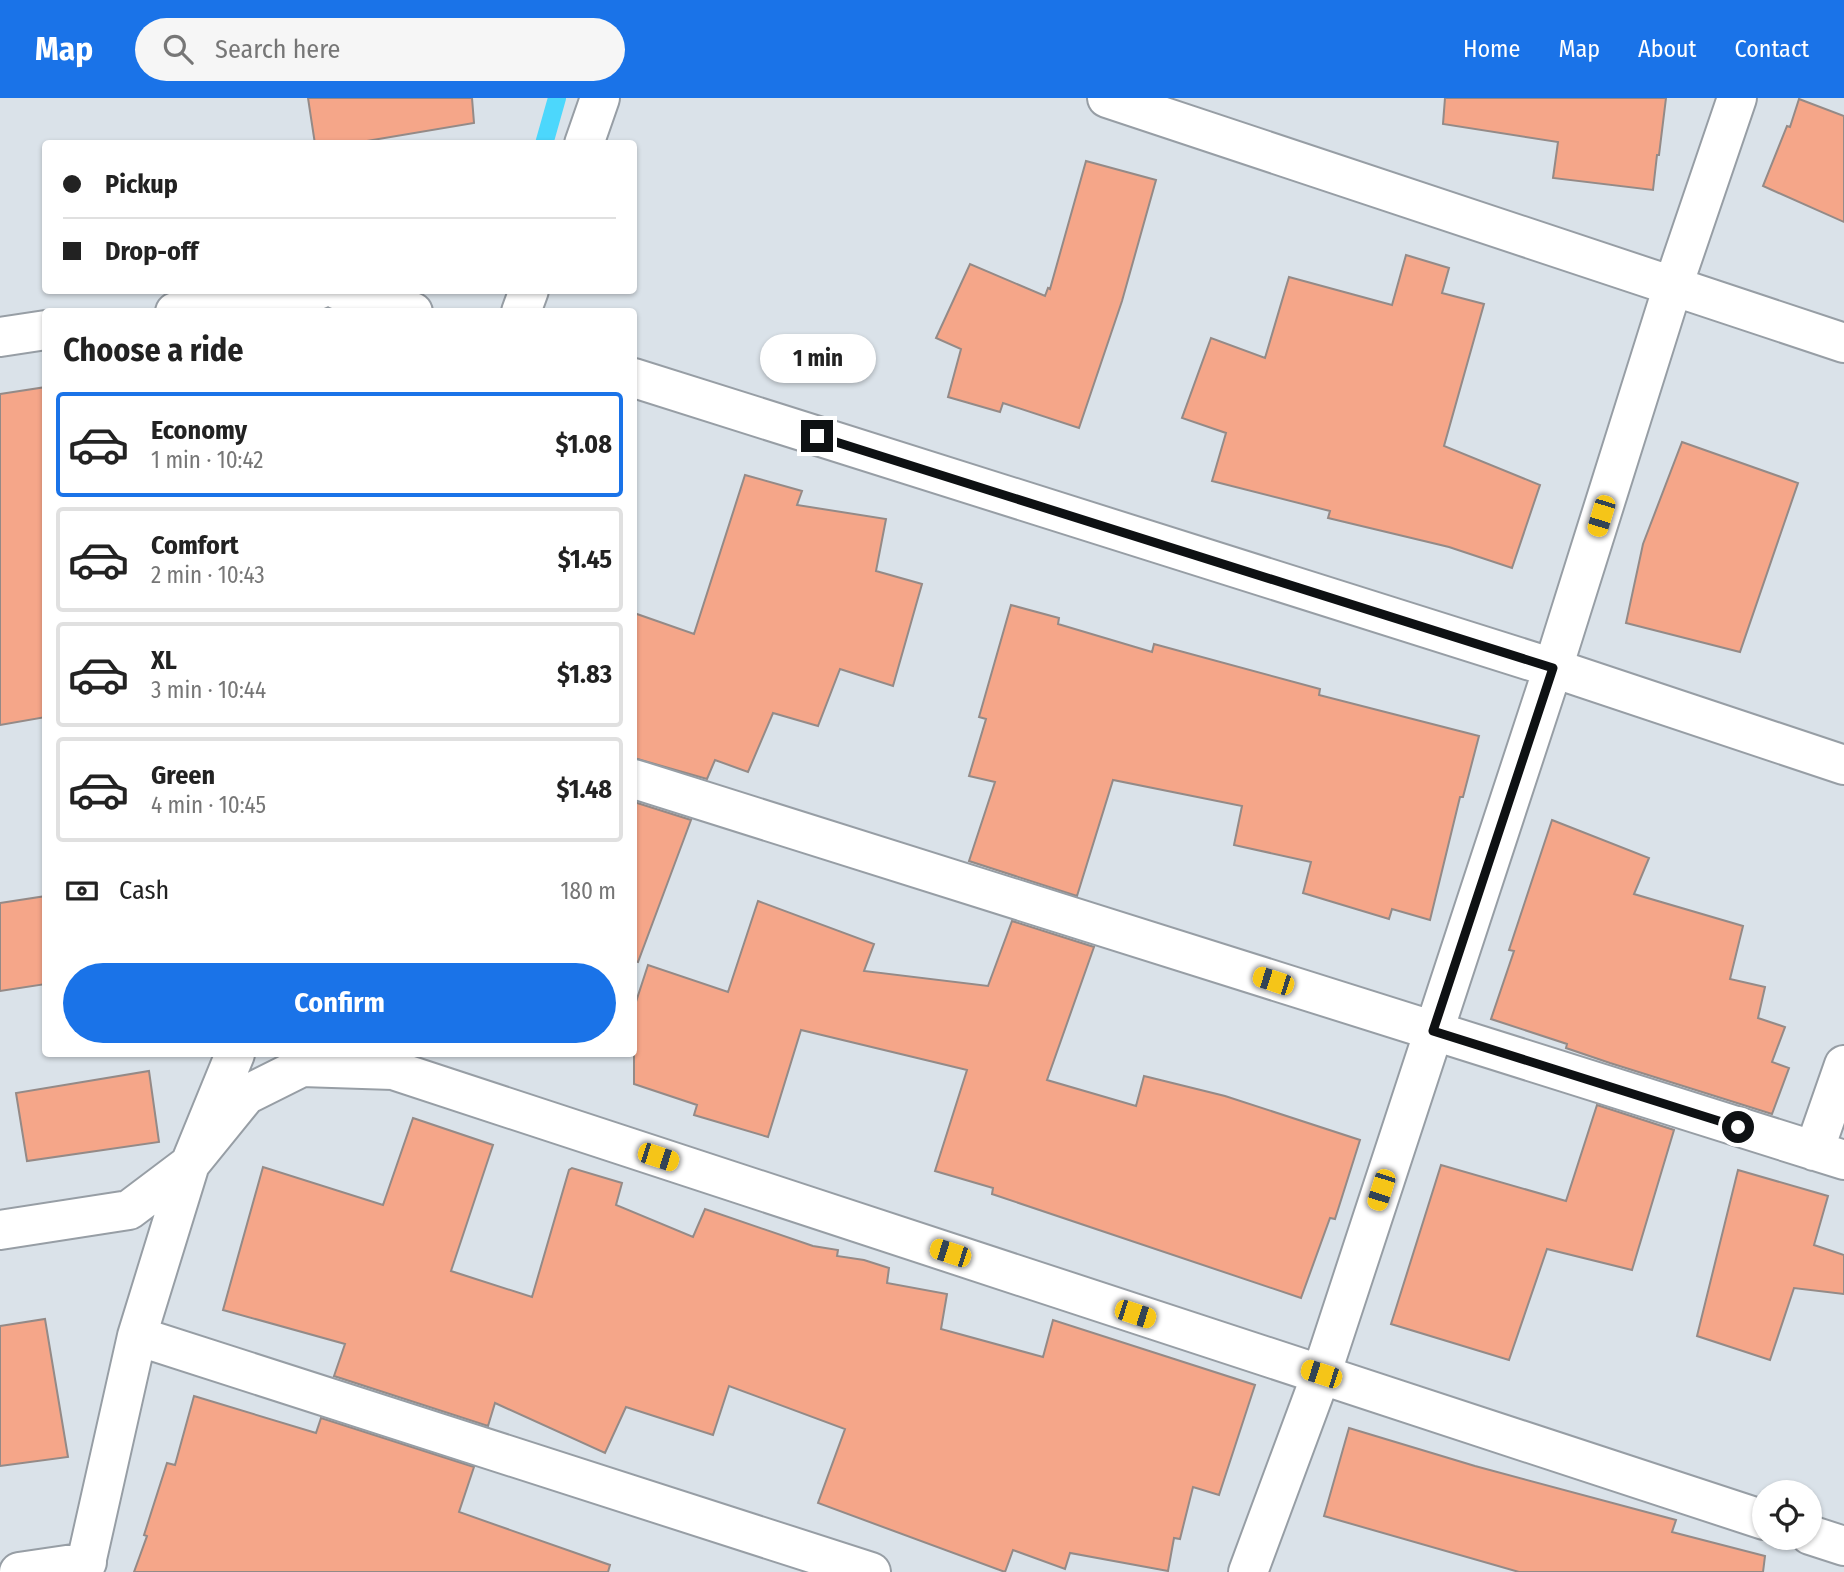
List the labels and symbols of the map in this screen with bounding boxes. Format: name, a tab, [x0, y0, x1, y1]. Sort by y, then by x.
callout: 1 min	[759, 334, 875, 384]
route end	[801, 420, 833, 452]
car	[1585, 493, 1618, 539]
car	[1250, 965, 1297, 997]
route start	[1722, 1111, 1754, 1143]
car	[635, 1141, 682, 1173]
car	[1365, 1167, 1398, 1213]
car	[927, 1237, 974, 1269]
car	[1112, 1298, 1159, 1330]
car	[1298, 1358, 1345, 1390]

